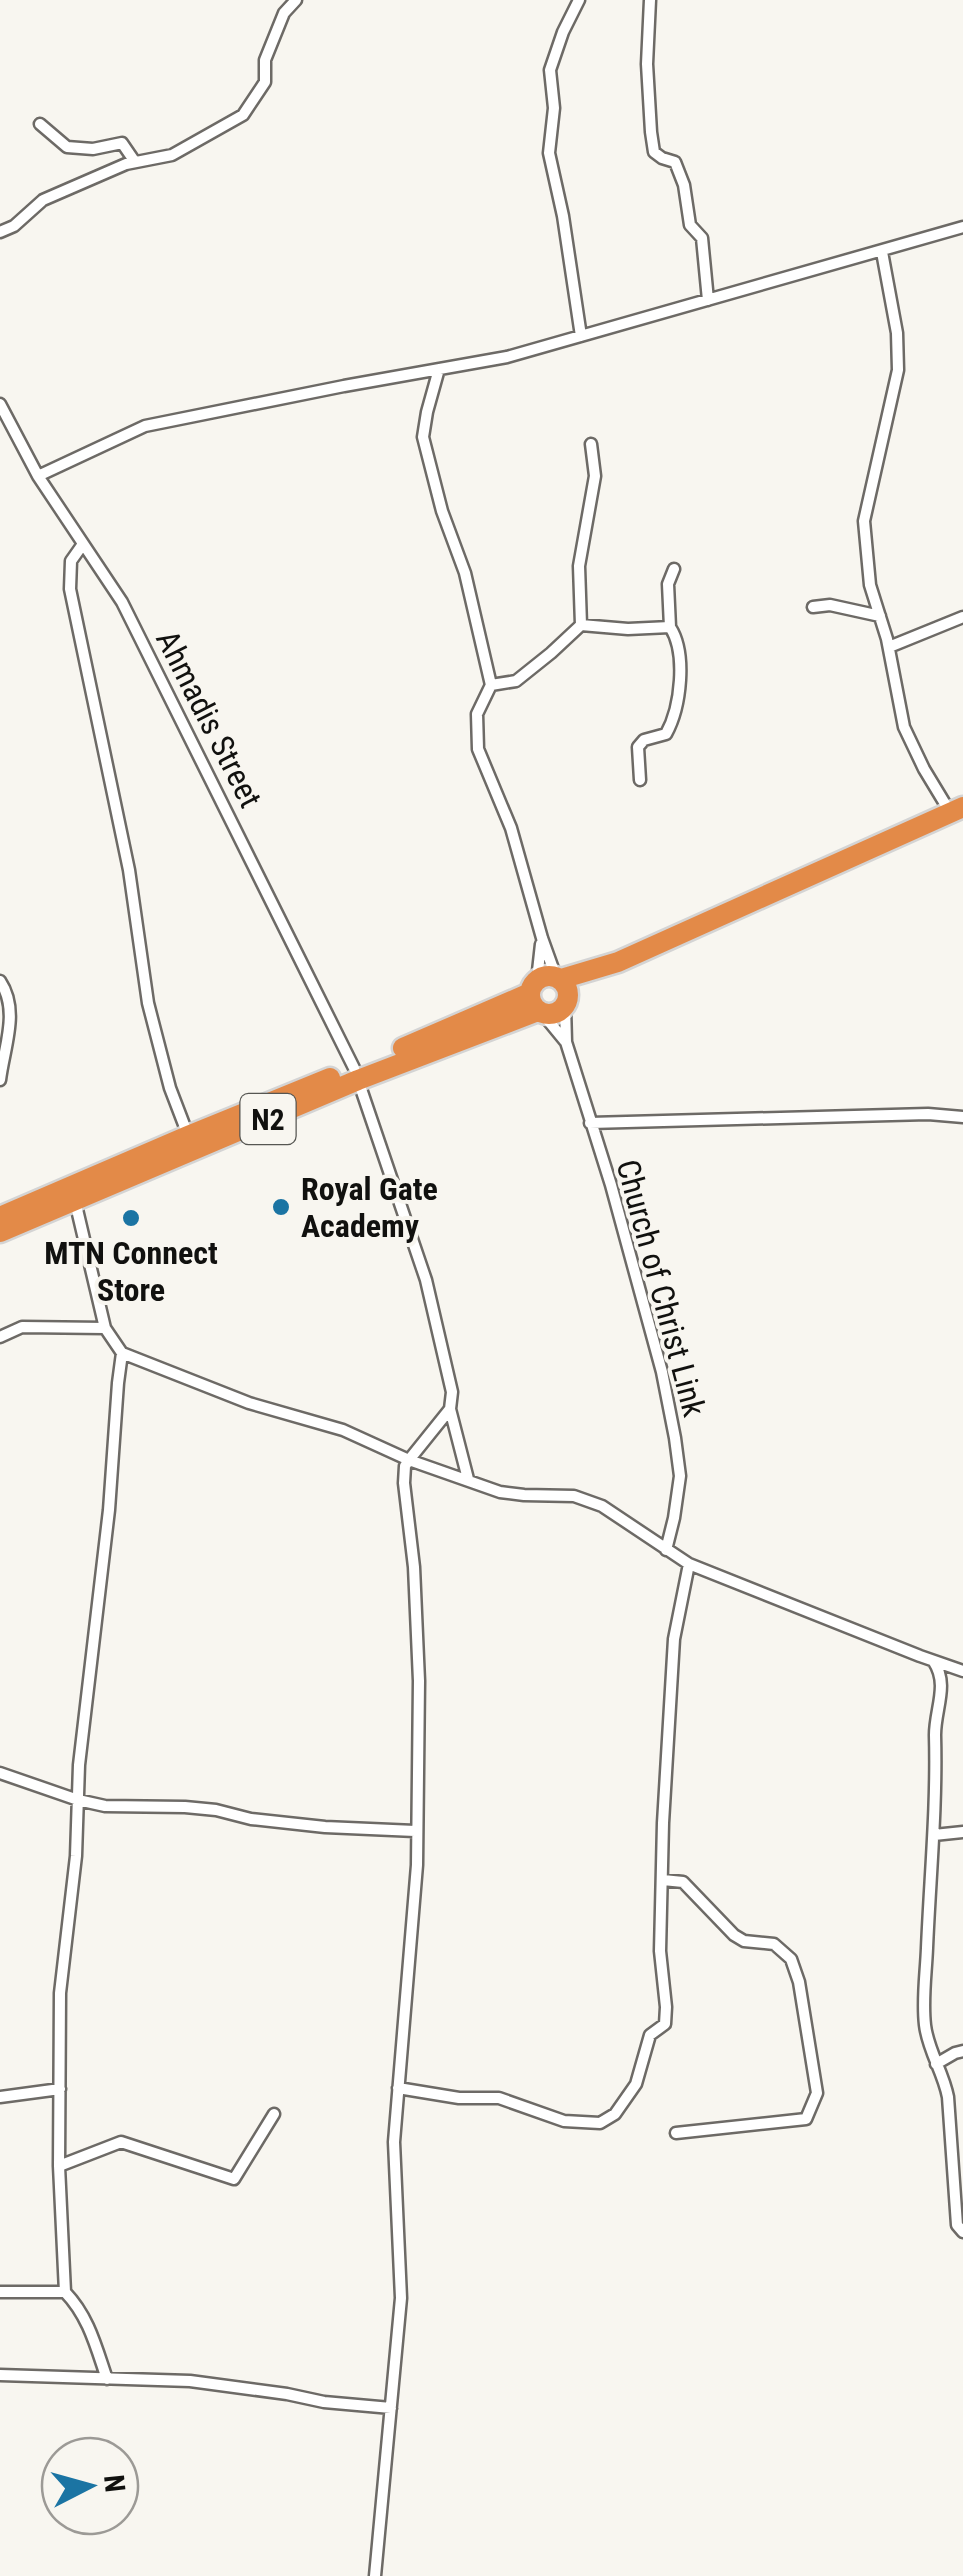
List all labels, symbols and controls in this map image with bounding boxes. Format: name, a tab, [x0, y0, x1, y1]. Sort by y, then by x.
street label: Ahmadis Street	[148, 624, 270, 814]
road number: N2	[240, 1094, 296, 1144]
street label: Church of Christ Link	[608, 1155, 714, 1421]
place label: Royal Gate Academy	[301, 1170, 438, 1245]
marker: Royal Gate Academy	[270, 1196, 292, 1218]
marker: MTN Connect Store	[120, 1207, 142, 1229]
place label: MTN Connect Store	[44, 1234, 218, 1309]
north arrow	[40, 2436, 140, 2536]
text: N	[97, 2473, 132, 2494]

